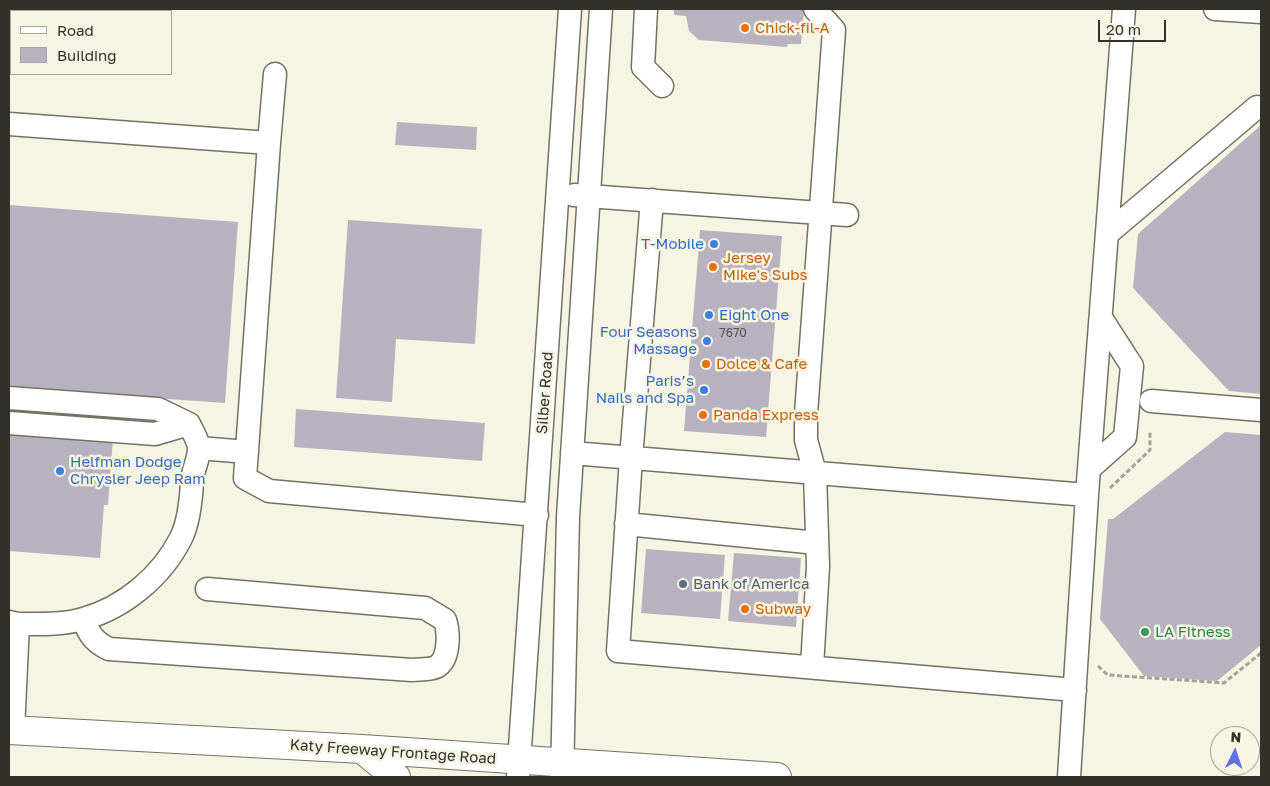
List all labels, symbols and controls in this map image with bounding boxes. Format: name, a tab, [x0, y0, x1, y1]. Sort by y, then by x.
legend	[10, 10, 172, 75]
scale bar	[1100, 10, 1168, 42]
place label: Chick-fil-A	[755, 19, 830, 37]
text: 20 m	[1106, 20, 1141, 38]
text: Road	[57, 21, 94, 39]
marker: Chick-fil-A	[739, 22, 751, 34]
text: Building	[57, 46, 117, 64]
place label: T-Mobile	[641, 235, 704, 253]
marker: T-Mobile	[708, 238, 720, 250]
place label: Jersey Mike's Subs	[723, 249, 807, 284]
marker: Jersey Mike's Subs	[707, 261, 719, 273]
place label: Eight One	[719, 306, 789, 324]
marker: Eight One	[703, 309, 715, 321]
place label: Four Seasons Massage	[600, 323, 697, 358]
house number: 7670	[719, 326, 747, 340]
marker: Four Seasons Massage	[701, 335, 713, 347]
street label: Silber Road	[533, 351, 557, 435]
place label: Dolce & Cafe	[716, 355, 807, 373]
marker: Dolce & Cafe	[700, 358, 712, 370]
place label: Paris’s Nails and Spa	[596, 372, 694, 407]
marker: Paris’s Nails and Spa	[698, 384, 710, 396]
place label: Panda Express	[713, 406, 819, 424]
marker: Panda Express	[697, 409, 709, 421]
place label: Helfman Dodge Chrysler Jeep Ram	[70, 453, 206, 488]
marker: Helfman Dodge Chrysler Jeep Ram	[54, 465, 66, 477]
place label: Bank of America	[693, 575, 810, 593]
marker: Bank of America	[677, 578, 689, 590]
place label: Subway	[755, 600, 811, 618]
marker: Subway	[739, 603, 751, 615]
place label: LA Fitness	[1155, 623, 1231, 641]
marker: LA Fitness	[1139, 626, 1151, 638]
north arrow	[1210, 726, 1260, 776]
text: N	[1230, 728, 1242, 745]
street label: Katy Freeway Frontage Road	[289, 736, 497, 768]

